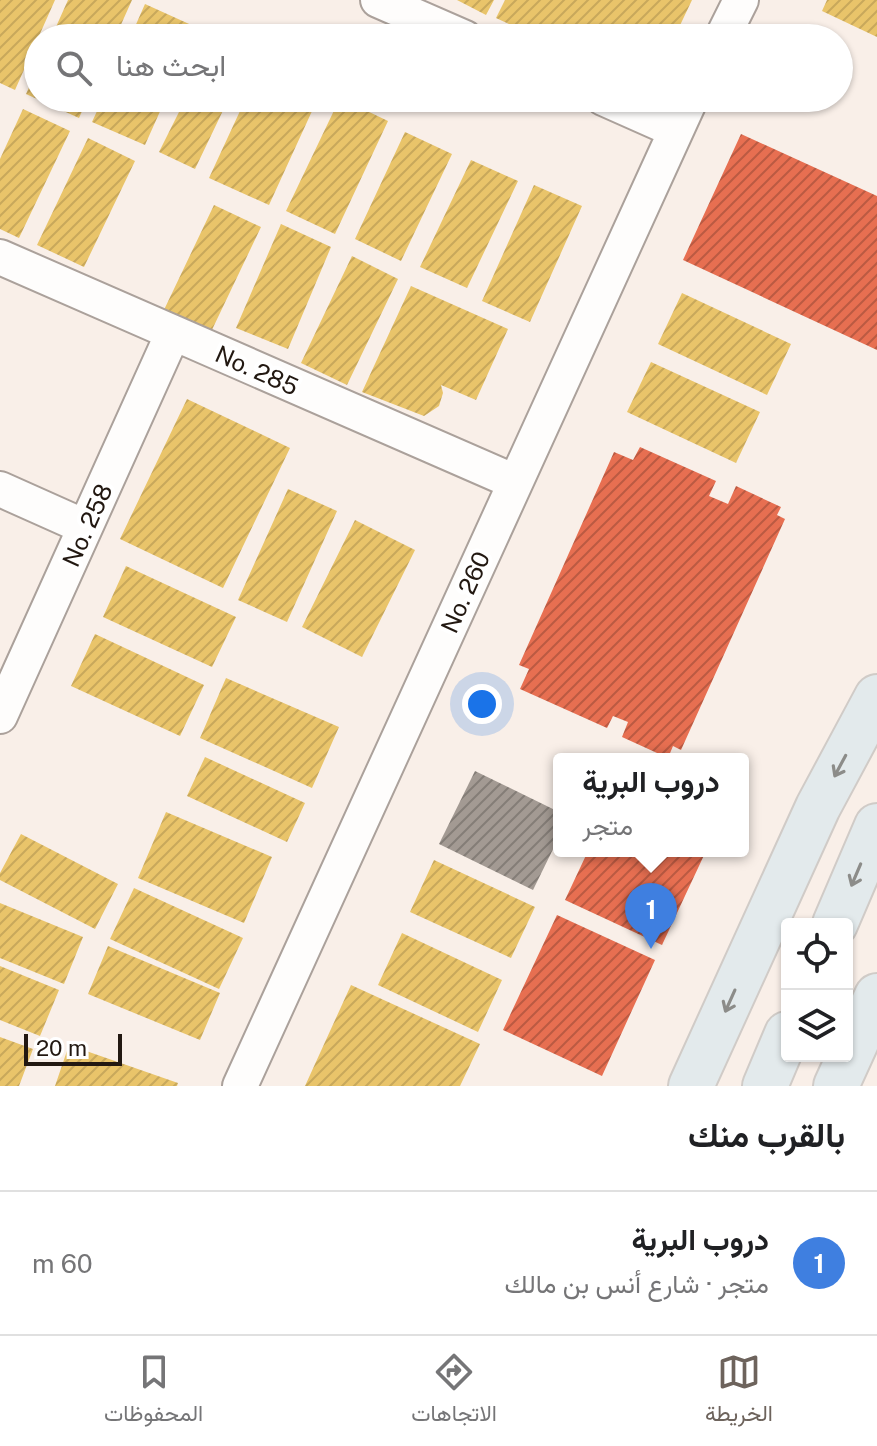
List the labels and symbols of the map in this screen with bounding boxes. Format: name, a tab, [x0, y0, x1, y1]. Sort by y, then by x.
street label: No. 285	[211, 339, 303, 401]
street label: No. 258	[56, 479, 118, 571]
street label: No. 260	[435, 547, 495, 637]
your location	[462, 684, 502, 724]
one-way arrow	[832, 753, 848, 777]
one-way arrow	[847, 862, 862, 887]
pin: 1	[625, 883, 677, 949]
one-way arrow	[722, 989, 737, 1013]
scale bar	[24, 1030, 122, 1066]

